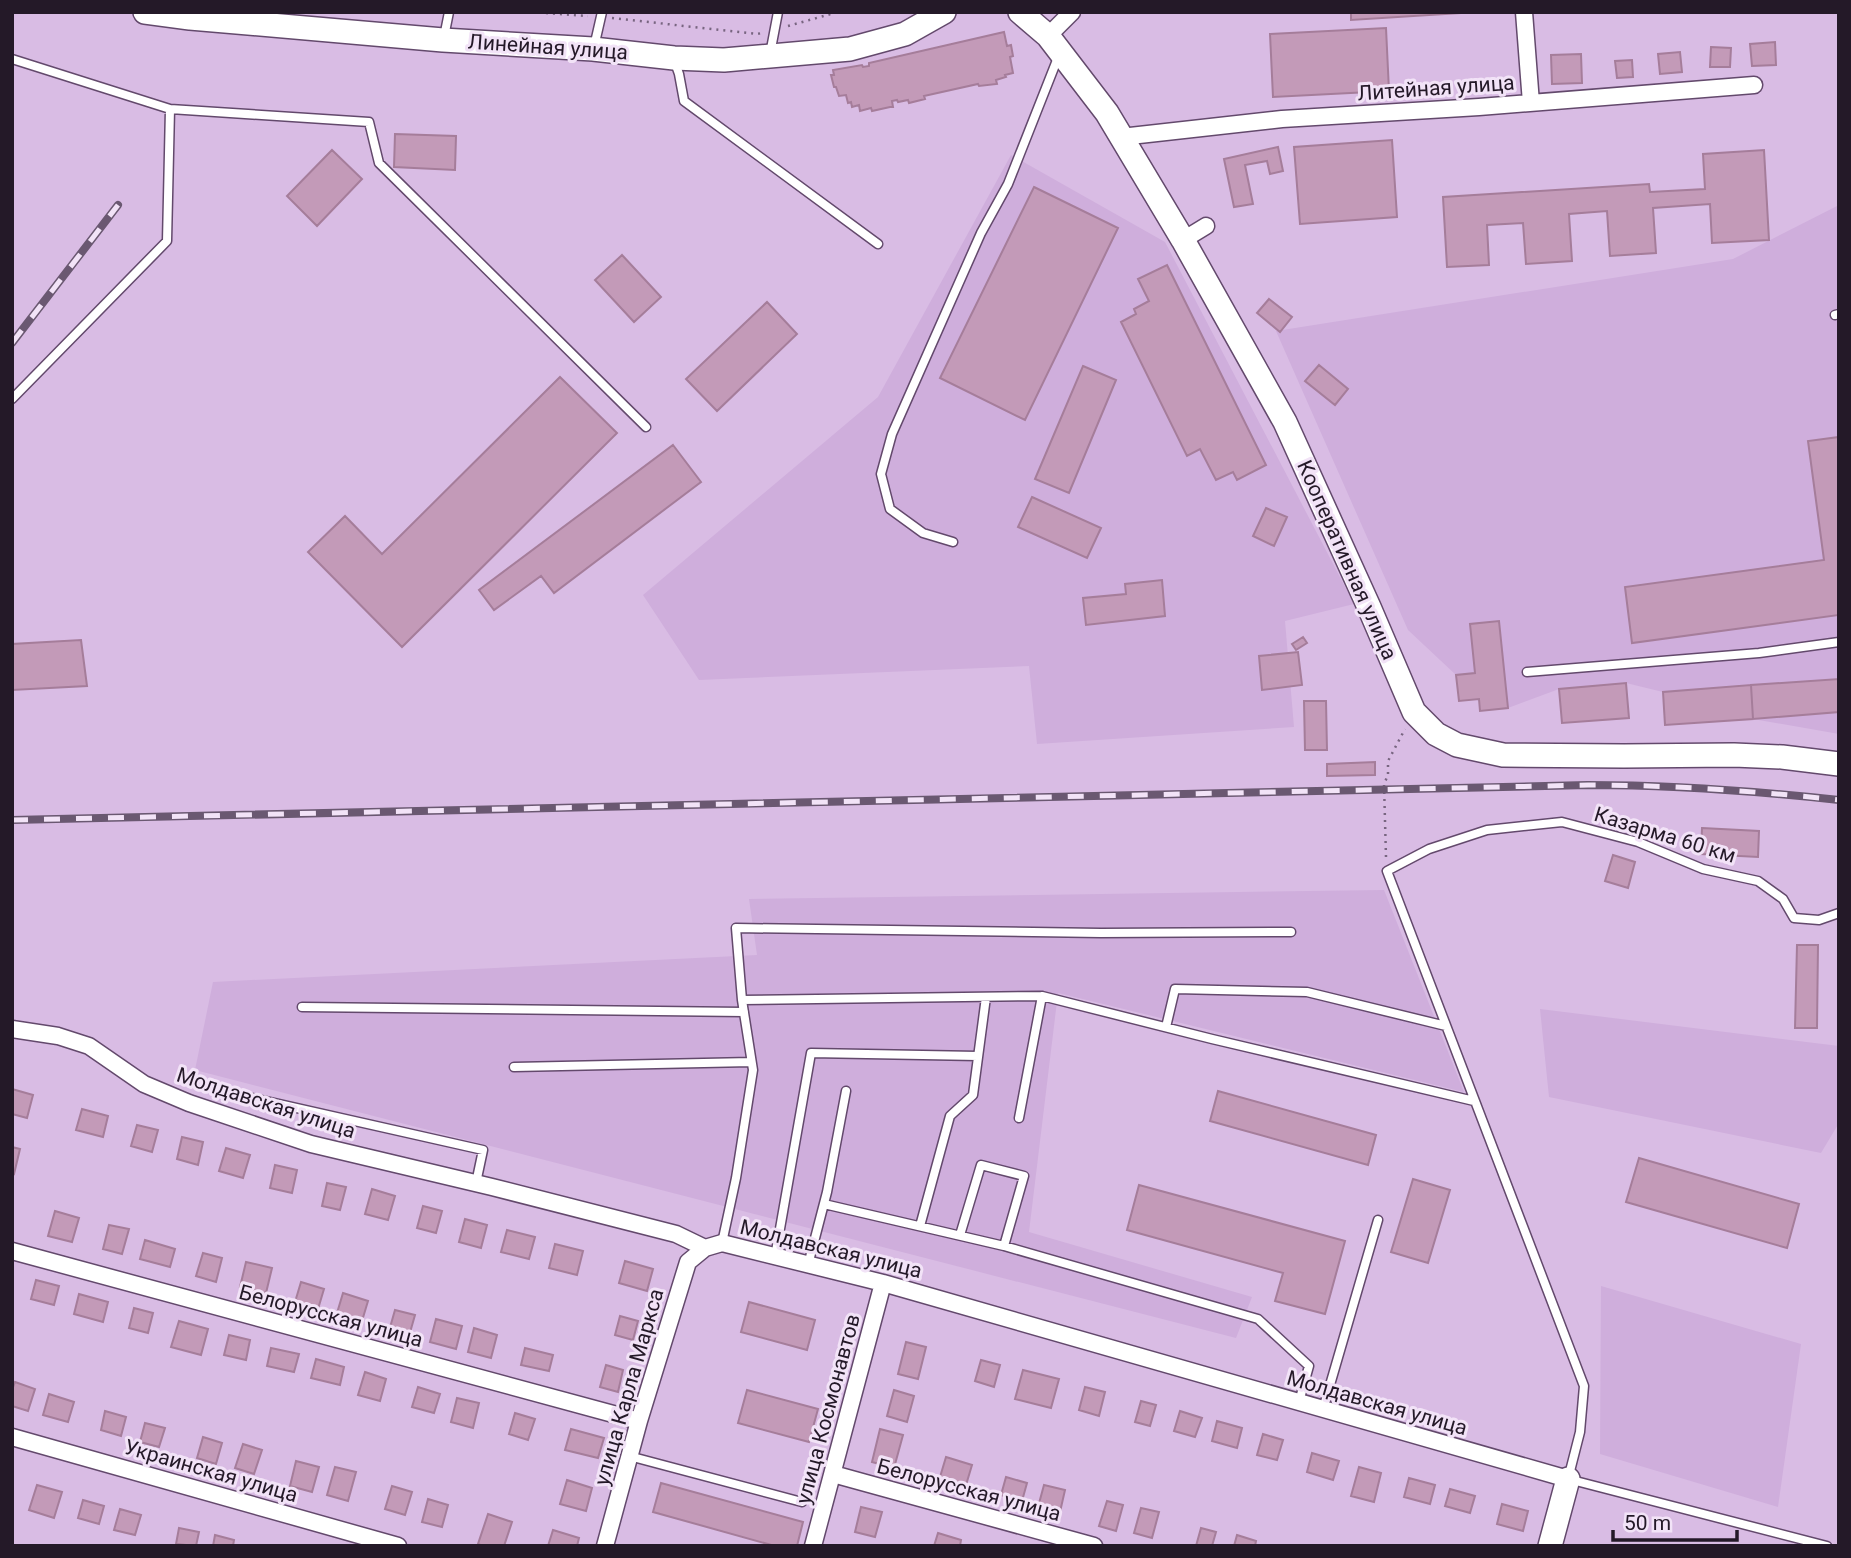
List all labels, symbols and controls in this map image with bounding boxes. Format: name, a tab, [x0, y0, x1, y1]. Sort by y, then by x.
street label: Линейная улица	[467, 29, 629, 65]
street label: Литейная улица	[1357, 71, 1515, 105]
street label: Кооперативная улица	[1292, 457, 1402, 663]
street label: Казарма 60 км	[1591, 802, 1739, 868]
street label: Молдавская улица	[174, 1063, 358, 1143]
street label: Молдавская улица	[738, 1215, 924, 1283]
street label: Белорусская улица	[237, 1280, 425, 1352]
street label: улица Карла Маркса	[589, 1286, 669, 1488]
street label: улица Космонавтов	[791, 1311, 865, 1507]
street label: Молдавская улица	[1284, 1366, 1470, 1440]
street label: Украинская улица	[122, 1435, 300, 1507]
street label: Белорусская улица	[875, 1454, 1063, 1526]
scale bar	[1613, 1498, 1737, 1542]
text: 50 m	[1624, 1511, 1671, 1535]

